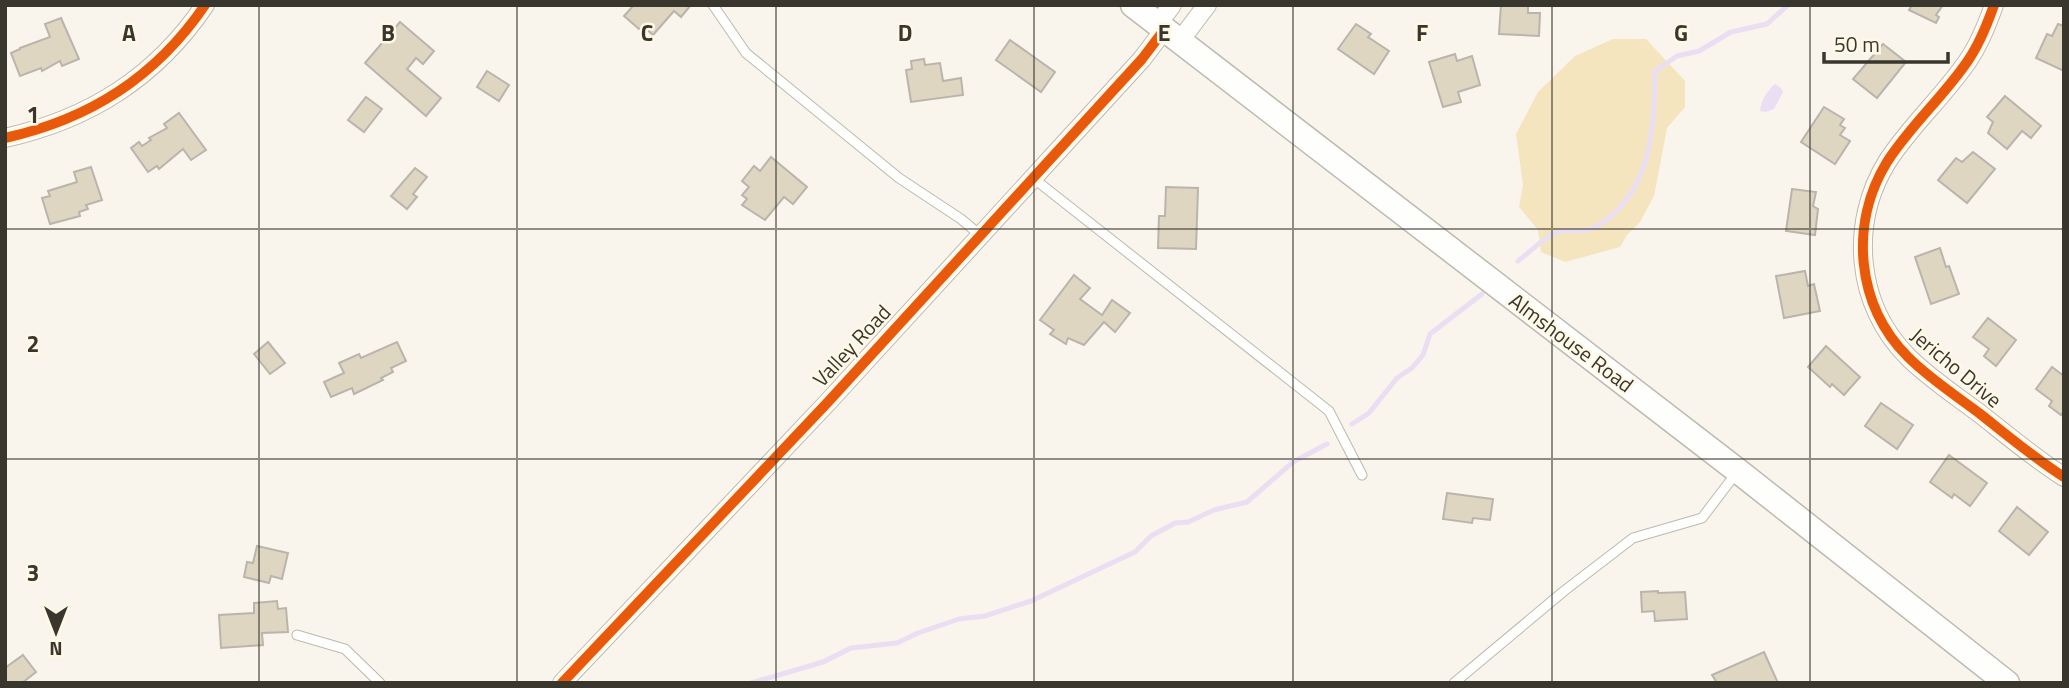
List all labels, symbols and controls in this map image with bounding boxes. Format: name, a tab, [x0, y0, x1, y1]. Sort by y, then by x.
text: A	[122, 15, 136, 50]
text: B	[381, 15, 395, 50]
text: C	[641, 15, 653, 50]
text: D	[898, 15, 912, 50]
text: E	[1158, 15, 1170, 50]
text: F	[1416, 15, 1428, 50]
text: G	[1674, 15, 1688, 50]
scale bar	[1824, 21, 1948, 65]
text: 50 m	[1834, 28, 1880, 60]
text: 1	[27, 97, 39, 132]
street label: Almshouse Road	[1503, 285, 1641, 400]
street label: Valley Road	[805, 297, 898, 394]
street label: Jericho Drive	[1904, 319, 2009, 415]
text: 2	[27, 326, 39, 361]
text: 3	[27, 555, 39, 590]
north arrow	[21, 597, 91, 667]
text: N	[49, 635, 63, 664]

